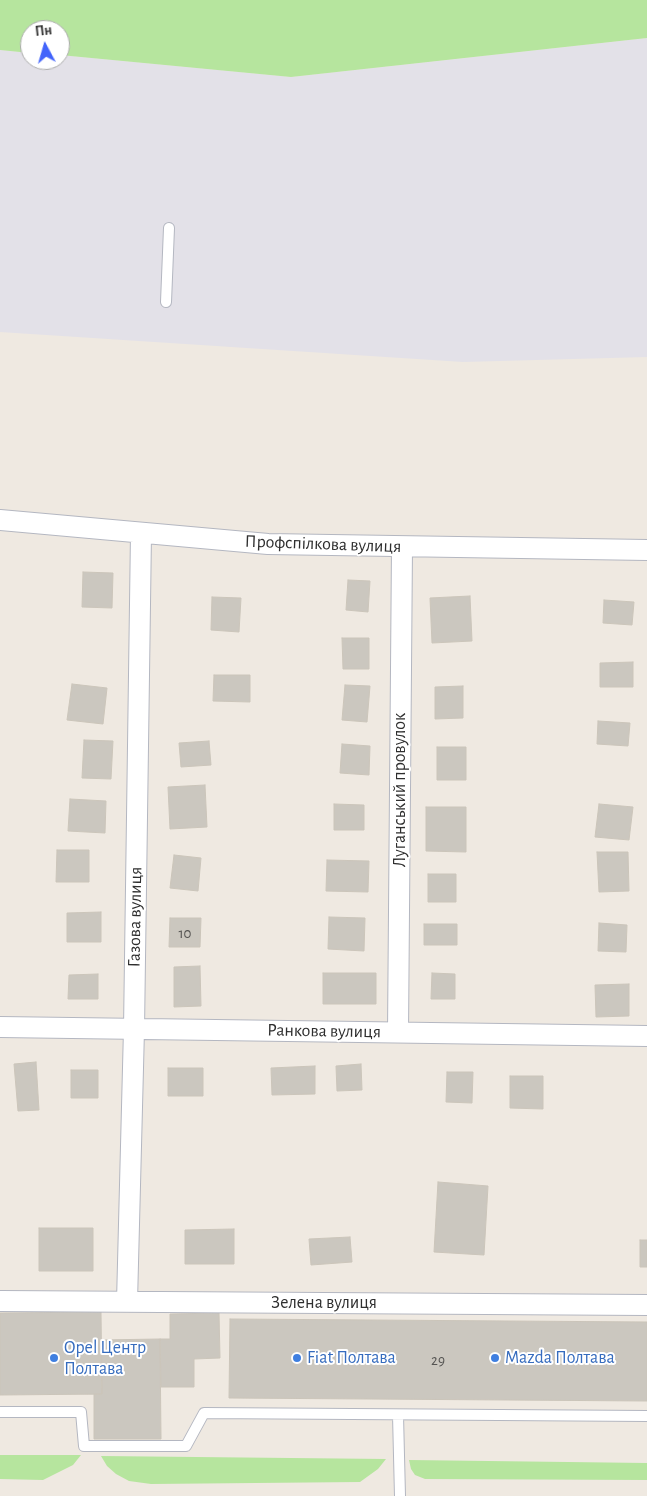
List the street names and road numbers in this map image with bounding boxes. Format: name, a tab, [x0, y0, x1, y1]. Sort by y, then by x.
street label: Профспілкова вулиця	[244, 530, 402, 558]
street label: Луганський провулок	[389, 713, 411, 867]
street label: Газова вулиця	[123, 866, 147, 968]
street label: Ранкова вулиця	[267, 1019, 381, 1043]
street label: Зелена вулиця	[271, 1292, 377, 1314]

